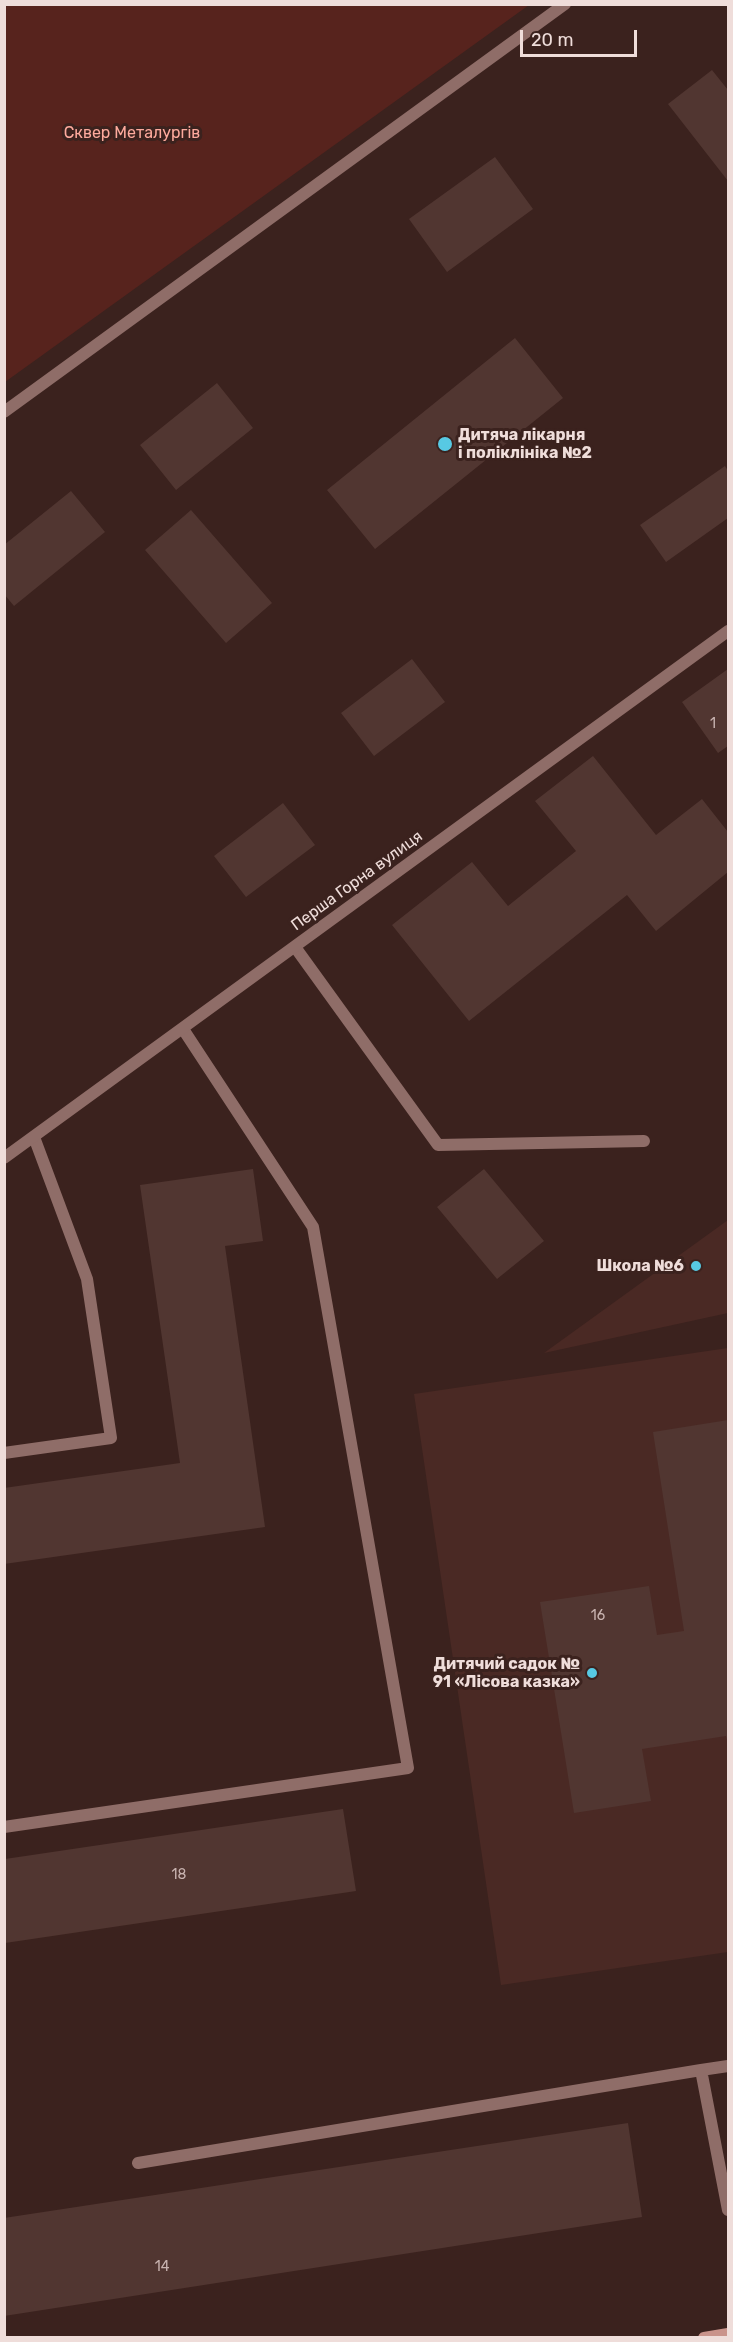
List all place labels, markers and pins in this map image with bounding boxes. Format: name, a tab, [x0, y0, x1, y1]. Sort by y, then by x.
place label: Дитяча лікарня і поліклініка №2	[458, 425, 592, 463]
marker: Дитяча лікарня і поліклініка №2	[436, 435, 454, 453]
place label: Школа №6	[596, 1256, 684, 1276]
marker: Школа №6	[689, 1259, 703, 1273]
place label: Дитячий садок № 91 «Лісова казка»	[433, 1654, 580, 1692]
marker: Дитячий садок № 91 «Лісова казка»	[585, 1666, 599, 1680]

